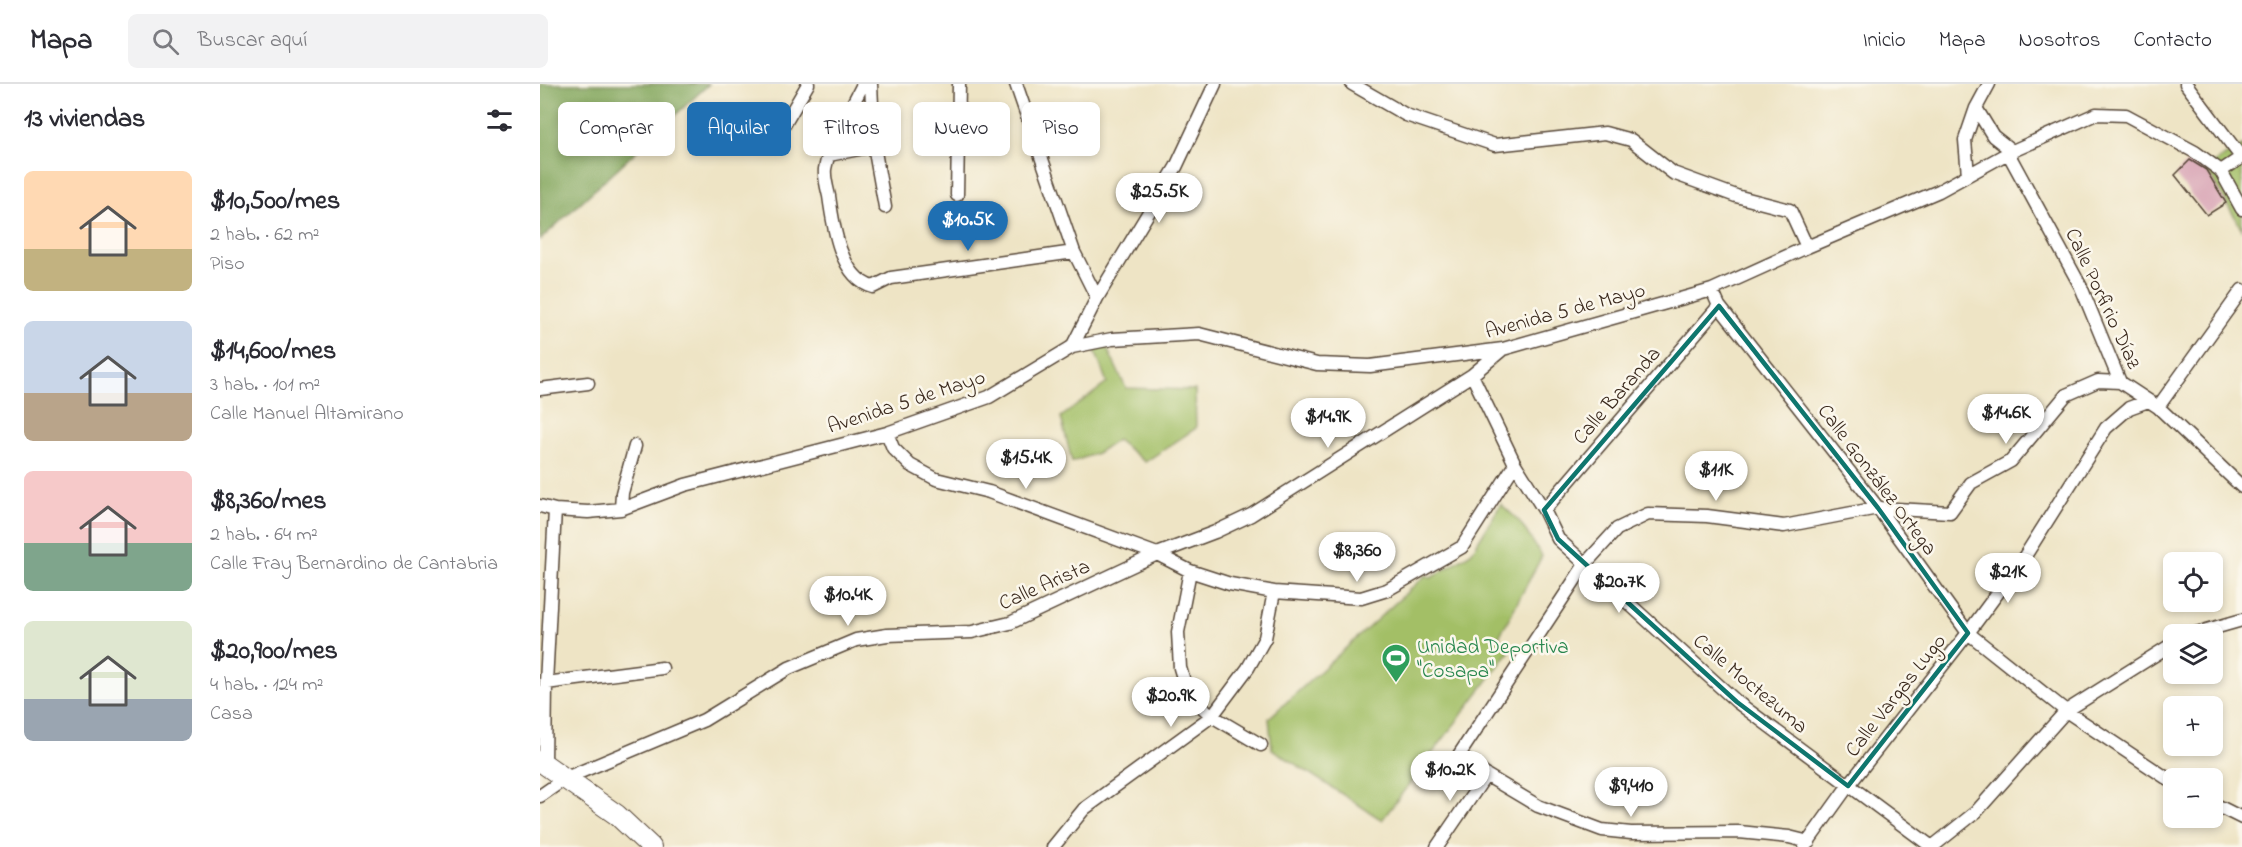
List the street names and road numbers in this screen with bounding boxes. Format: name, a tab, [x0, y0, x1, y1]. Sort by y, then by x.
street label: Calle Porfirio Díaz	[2056, 224, 2148, 374]
street label: Avenida 5 de Mayo	[1482, 276, 1650, 350]
street label: Calle Baranda	[1566, 341, 1669, 452]
street label: Avenida 5 de Mayo	[824, 363, 990, 445]
street label: Calle González Ortega	[1808, 398, 1943, 564]
street label: Calle Arista	[994, 552, 1095, 619]
street label: Calle Moctezuma	[1686, 627, 1814, 742]
street label: Calle Vargas Lugo	[1839, 628, 1956, 765]

